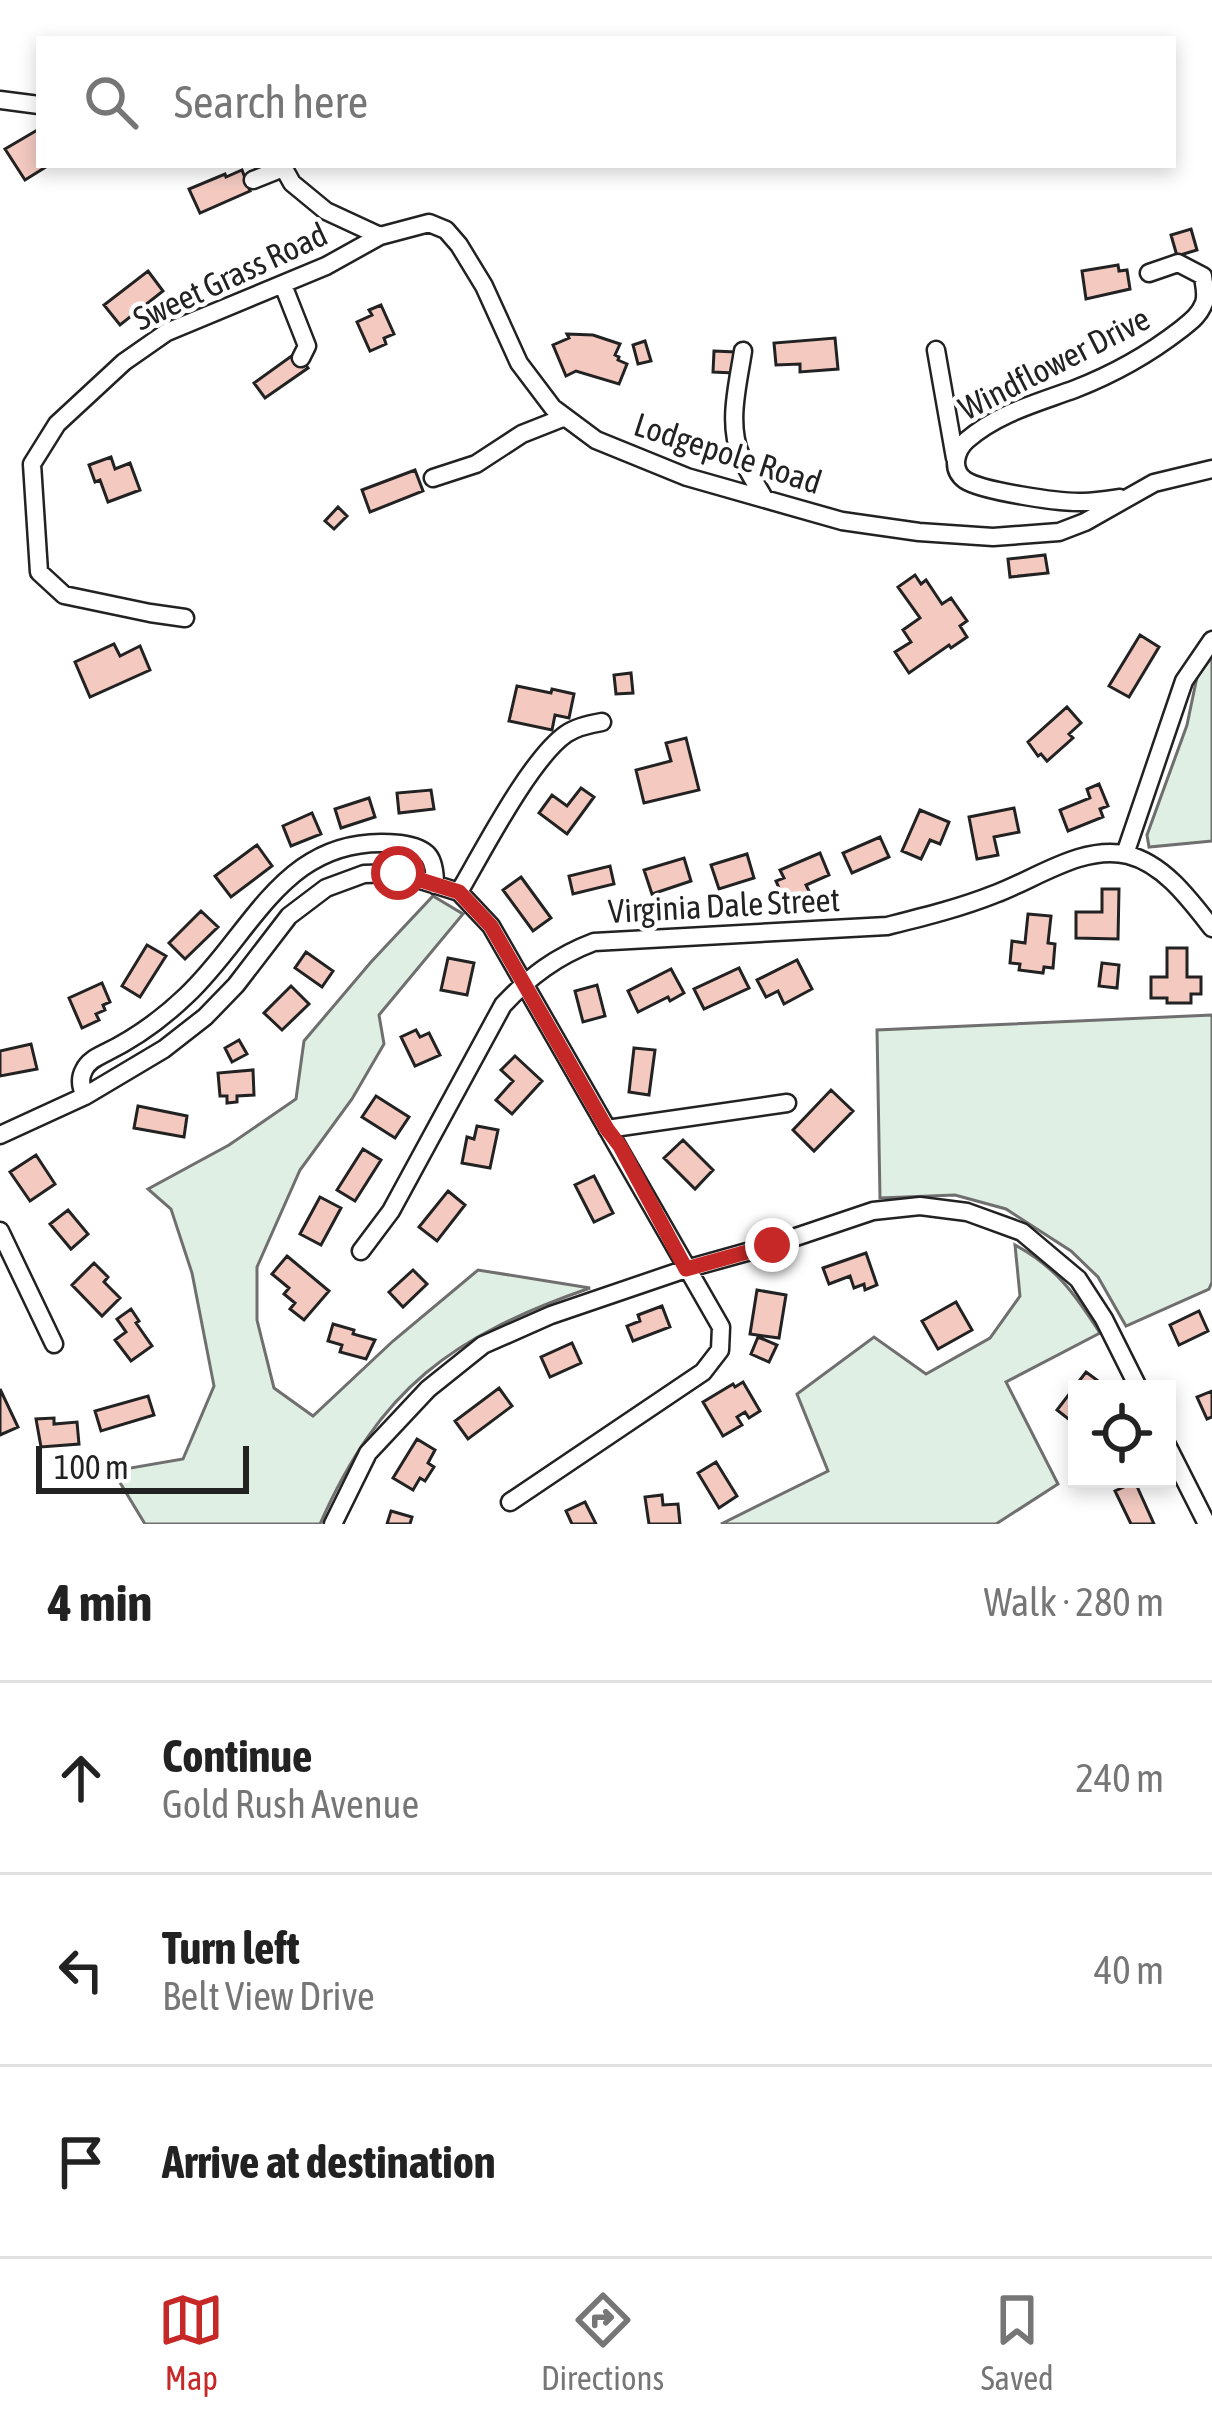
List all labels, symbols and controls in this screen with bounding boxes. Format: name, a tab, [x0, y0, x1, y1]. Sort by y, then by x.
search box	[36, 36, 1176, 168]
icon: search	[78, 69, 144, 135]
text: Search here	[174, 76, 368, 128]
street label: Sweet Grass Road	[127, 215, 333, 337]
street label: Windflower Drive	[952, 299, 1156, 427]
street label: Lodgepole Road	[630, 405, 826, 501]
route start	[371, 846, 425, 900]
street label: Virginia Dale Street	[607, 880, 841, 930]
route end	[745, 1218, 799, 1272]
map controls	[1068, 1380, 1176, 1488]
button: locate	[1068, 1380, 1176, 1488]
scale bar	[36, 1440, 249, 1493]
text: 100 m	[54, 1448, 129, 1486]
text: 4 min	[48, 1573, 152, 1632]
text: Walk · 280 m	[984, 1580, 1164, 1624]
text: Continue	[162, 1730, 313, 1782]
icon: ahead	[48, 1745, 114, 1811]
text: 240 m	[1076, 1756, 1164, 1800]
text: Gold Rush Avenue	[162, 1782, 419, 1826]
text: Turn left	[162, 1922, 300, 1974]
icon: left	[48, 1937, 114, 2003]
text: 40 m	[1094, 1948, 1164, 1992]
text: Belt View Drive	[162, 1974, 375, 2018]
icon: arrive	[48, 2129, 114, 2195]
text: Arrive at destination	[162, 2136, 496, 2188]
tab: Map	[158, 2287, 224, 2397]
tab: Directions	[541, 2287, 664, 2397]
tab: Saved	[981, 2287, 1054, 2397]

